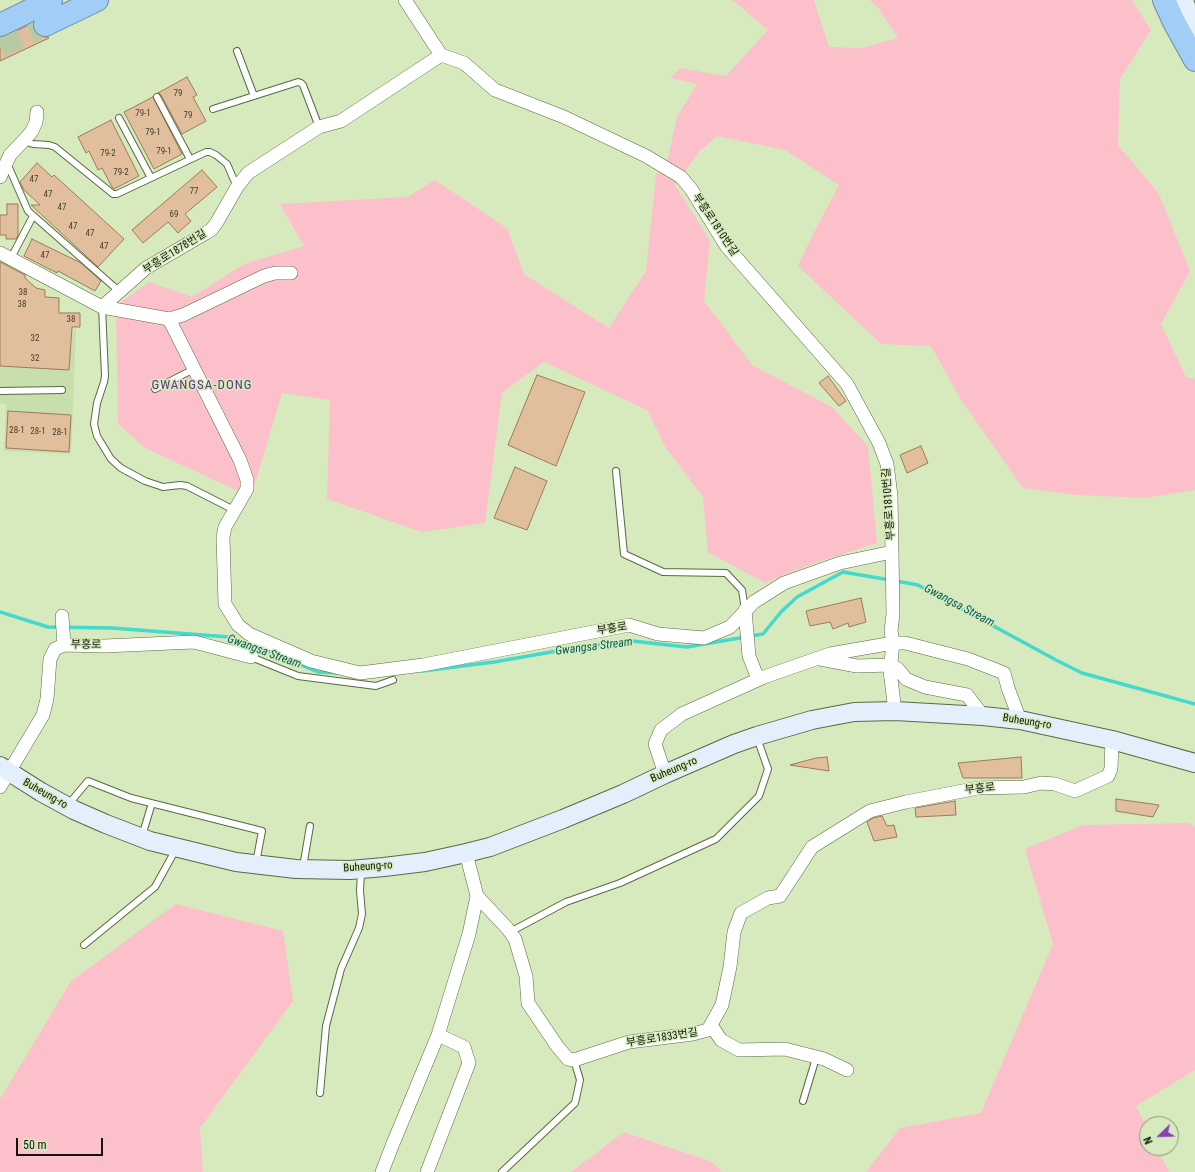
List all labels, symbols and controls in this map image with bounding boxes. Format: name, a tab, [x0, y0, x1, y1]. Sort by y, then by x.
house number: 79	[174, 89, 182, 99]
house number: 79-1	[135, 109, 151, 119]
house number: 79	[184, 111, 192, 121]
house number: 79-1	[145, 128, 161, 138]
house number: 79-1	[156, 147, 172, 157]
house number: 79-2	[100, 149, 116, 159]
house number: 79-2	[113, 168, 129, 178]
house number: 47	[30, 175, 38, 185]
house number: 77	[190, 187, 198, 197]
house number: 47	[44, 190, 52, 200]
street label: 부흥로1810번길	[689, 191, 741, 259]
house number: 47	[58, 203, 66, 213]
house number: 69	[170, 210, 178, 220]
house number: 47	[69, 222, 77, 232]
street label: 부흥로1878번길	[141, 227, 209, 277]
house number: 47	[86, 229, 94, 239]
house number: 47	[100, 242, 108, 252]
house number: 47	[41, 251, 49, 261]
house number: 38	[19, 288, 27, 298]
house number: 38	[18, 300, 26, 310]
house number: 38	[67, 315, 75, 325]
house number: 32	[31, 334, 39, 344]
house number: 32	[31, 354, 39, 364]
district label: GWANGSA-DONG	[152, 378, 252, 394]
house number: 28-1	[9, 426, 25, 436]
house number: 28-1	[30, 427, 46, 437]
house number: 28-1	[52, 428, 68, 438]
street label: 부흥로1810번길	[880, 467, 898, 541]
water label: Gwangsa Stream	[921, 581, 997, 631]
street label: 부흥로	[596, 620, 628, 638]
water label: Gwangsa Stream	[225, 632, 303, 672]
water label: Gwangsa Stream	[555, 635, 633, 659]
street label: 부흥로	[71, 638, 101, 652]
street label: Buheung-ro	[1002, 712, 1052, 732]
street label: Buheung-ro	[649, 754, 699, 786]
street label: Buheung-ro	[20, 776, 70, 812]
street label: 부흥로	[964, 781, 996, 797]
street label: Buheung-ro	[343, 859, 393, 875]
street label: 부흥로1833번길	[625, 1026, 699, 1050]
north arrow	[1139, 1116, 1179, 1156]
scale bar	[18, 1130, 105, 1156]
text: N	[1141, 1135, 1156, 1146]
text: 50 m	[23, 1138, 47, 1152]

